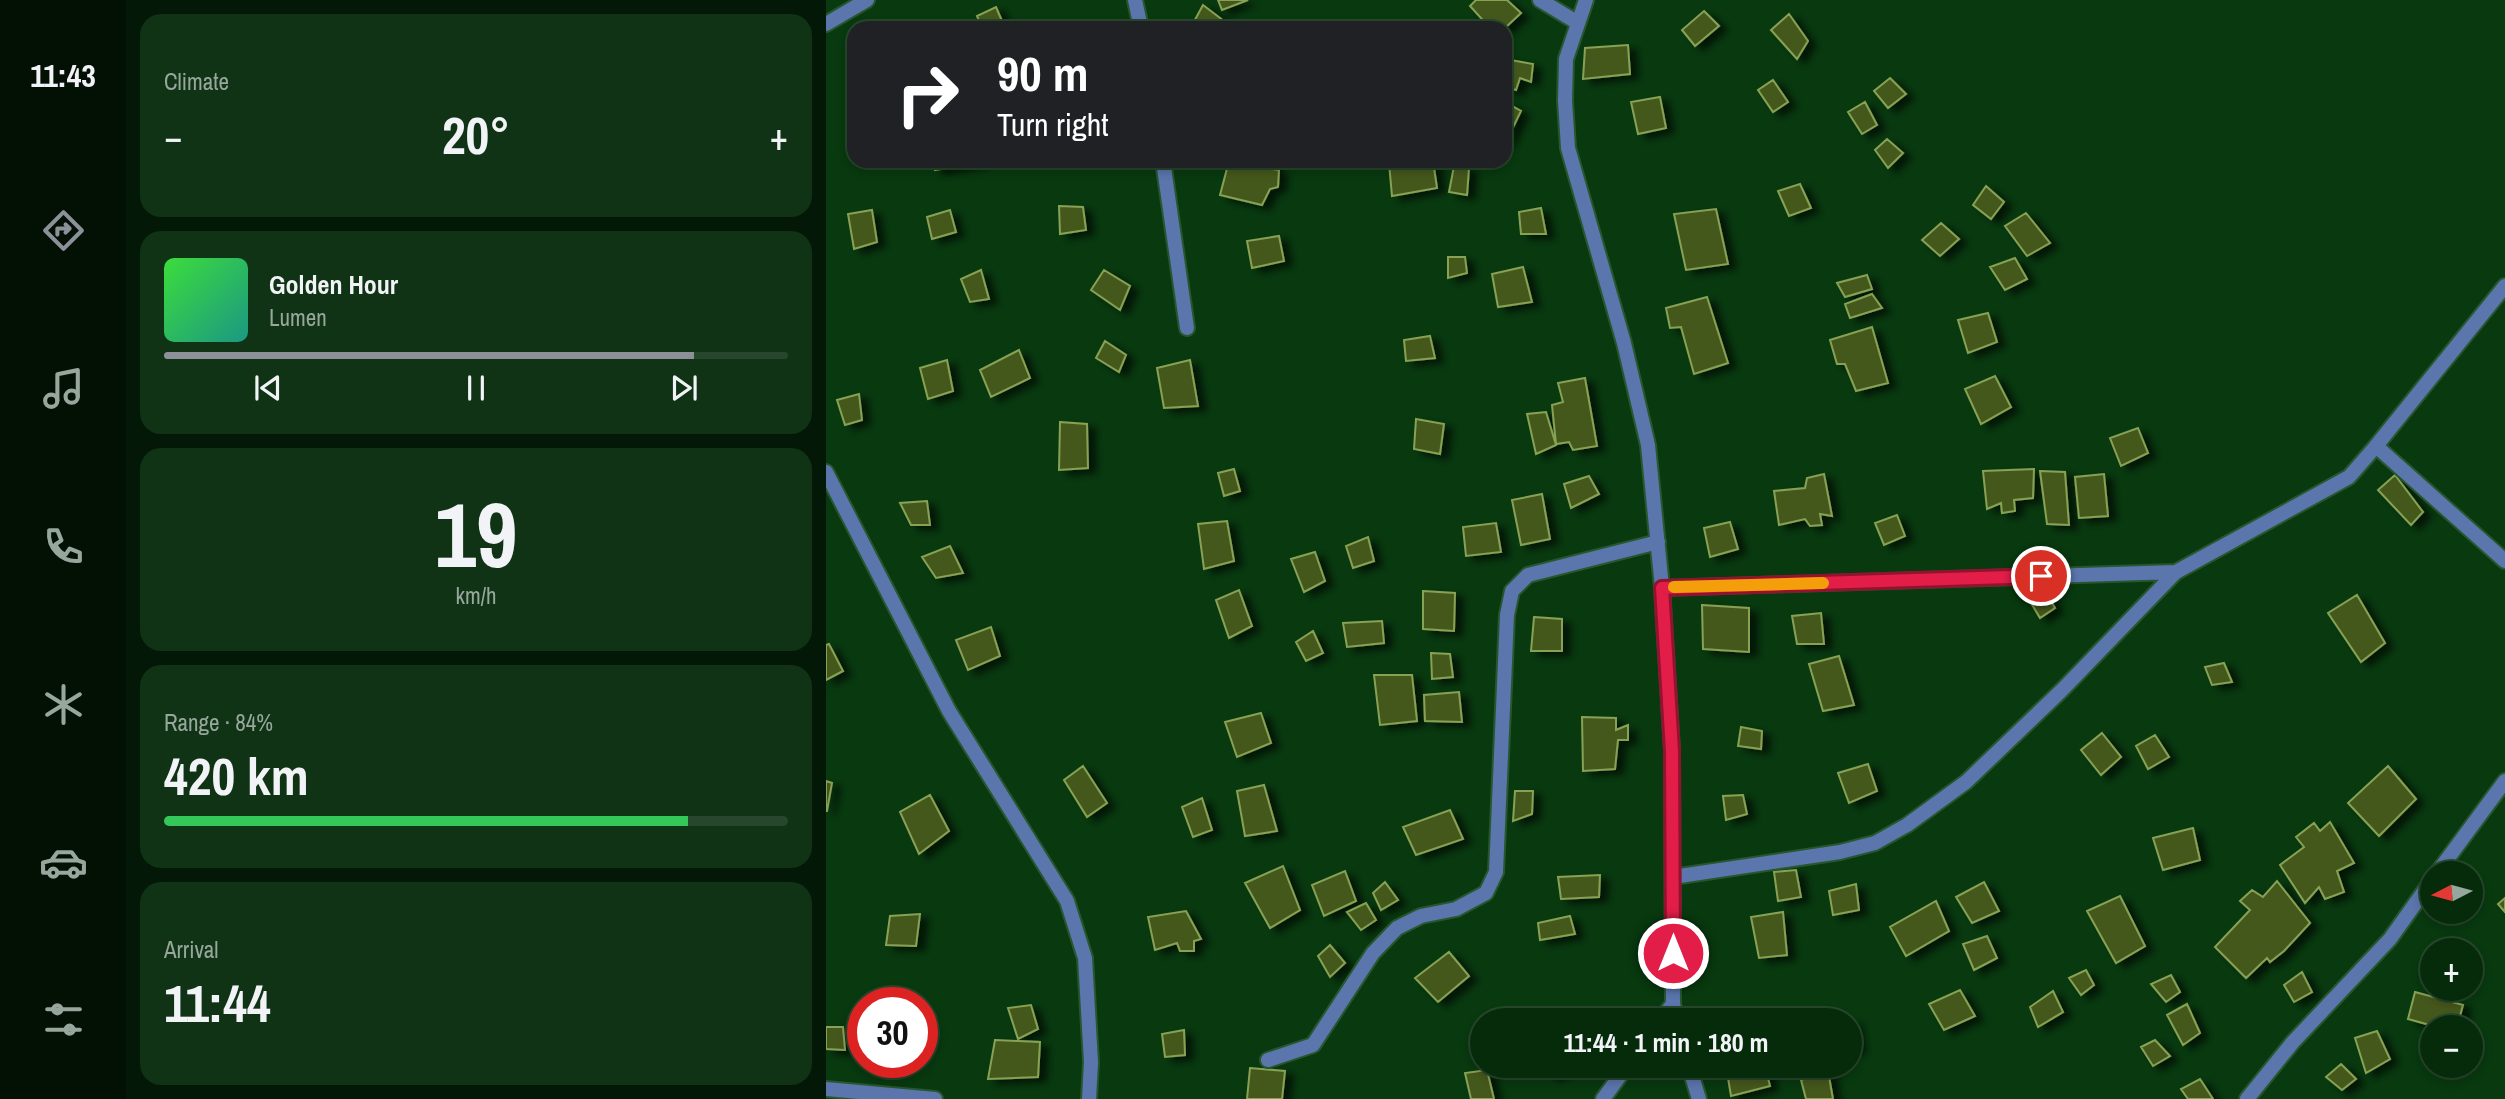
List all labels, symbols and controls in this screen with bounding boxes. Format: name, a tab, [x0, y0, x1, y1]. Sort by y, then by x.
text: 90 m	[997, 40, 1089, 106]
icon: right	[882, 49, 973, 140]
text: 11:43	[30, 54, 96, 97]
text: Climate	[164, 66, 229, 97]
text: 20°	[442, 100, 510, 170]
text: Turn right	[997, 103, 1109, 146]
text: −	[164, 111, 182, 162]
text: +	[770, 111, 788, 162]
icon: directions	[39, 206, 88, 255]
text: Golden Hour	[269, 267, 398, 302]
text: Lumen	[269, 302, 327, 333]
icon: music	[39, 364, 88, 413]
icon: previous	[249, 369, 287, 407]
icon: pause	[457, 369, 495, 407]
icon: next	[665, 369, 703, 407]
text: 19	[435, 473, 518, 595]
icon: phone	[39, 522, 88, 571]
pin	[2011, 546, 2071, 606]
icon: arrive	[2022, 557, 2060, 595]
text: km/h	[456, 580, 496, 611]
icon: climate	[39, 680, 88, 729]
text: Range · 84%	[164, 707, 273, 738]
text: 420 km	[164, 741, 309, 811]
icon: car	[39, 838, 88, 887]
north arrow	[2420, 861, 2483, 924]
map controls	[2420, 861, 2483, 1078]
position arrow	[1636, 916, 1710, 990]
text: Arrival	[164, 934, 219, 965]
button: +	[2420, 938, 2483, 1001]
text: 11:44	[164, 968, 271, 1038]
speed limit sign: 30	[847, 987, 938, 1078]
icon: filters	[39, 995, 88, 1044]
button: −	[2420, 1015, 2483, 1078]
text: 11:44 · 1 min · 180 m	[1563, 1025, 1769, 1060]

